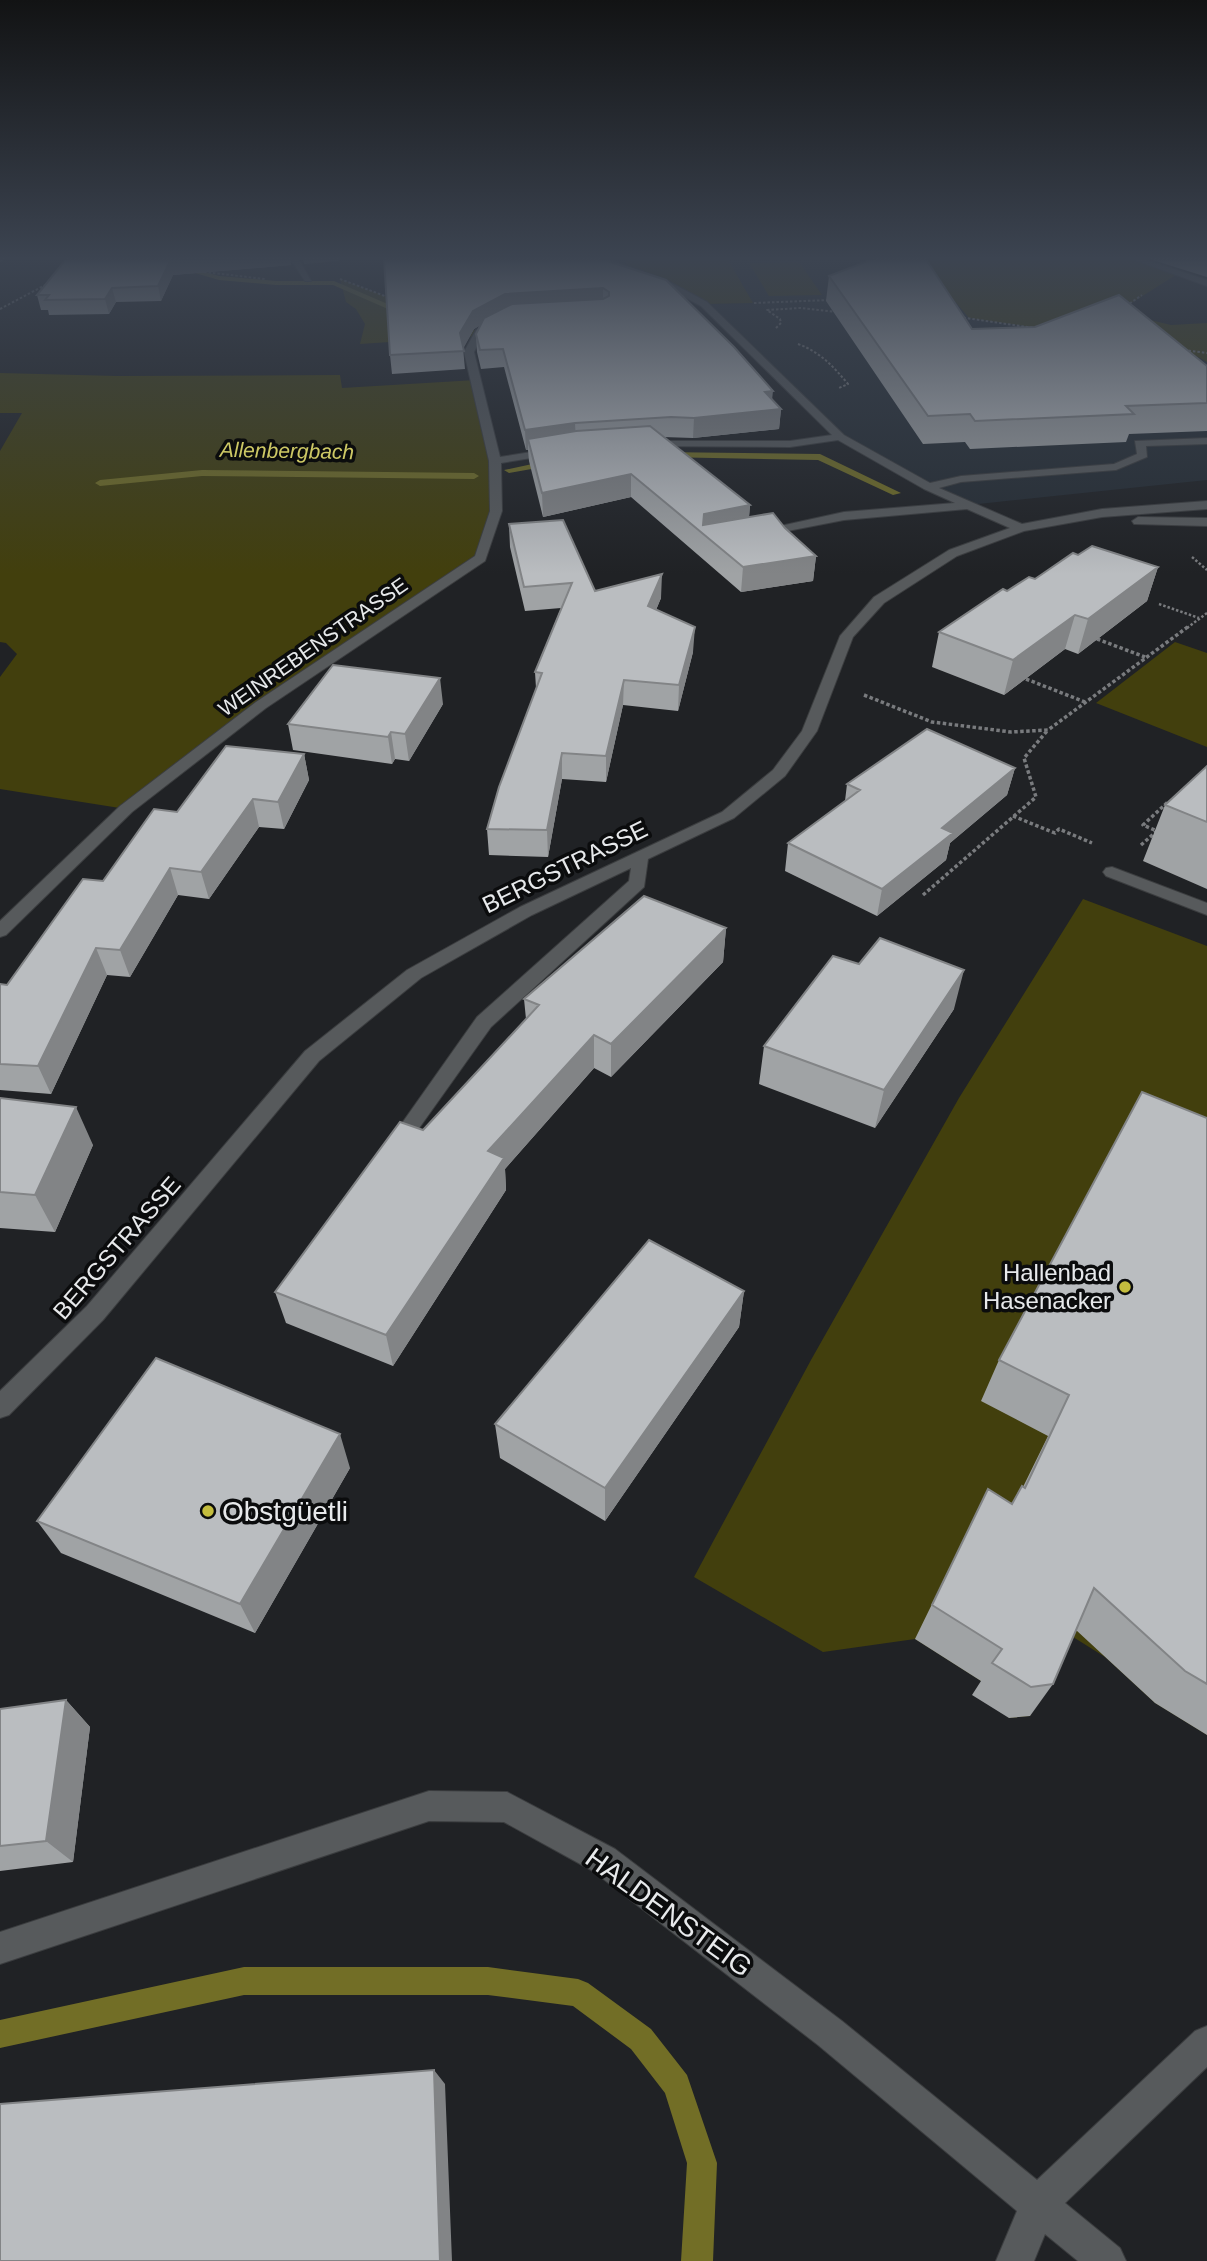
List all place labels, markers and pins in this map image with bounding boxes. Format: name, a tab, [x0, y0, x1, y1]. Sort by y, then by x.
place label: Hallenbad Hasenacker	[983, 1259, 1111, 1314]
marker: Hallenbad Hasenacker	[1117, 1279, 1133, 1295]
place label: Obstgüetli	[222, 1496, 348, 1527]
marker: Obstgüetli	[200, 1503, 216, 1519]

